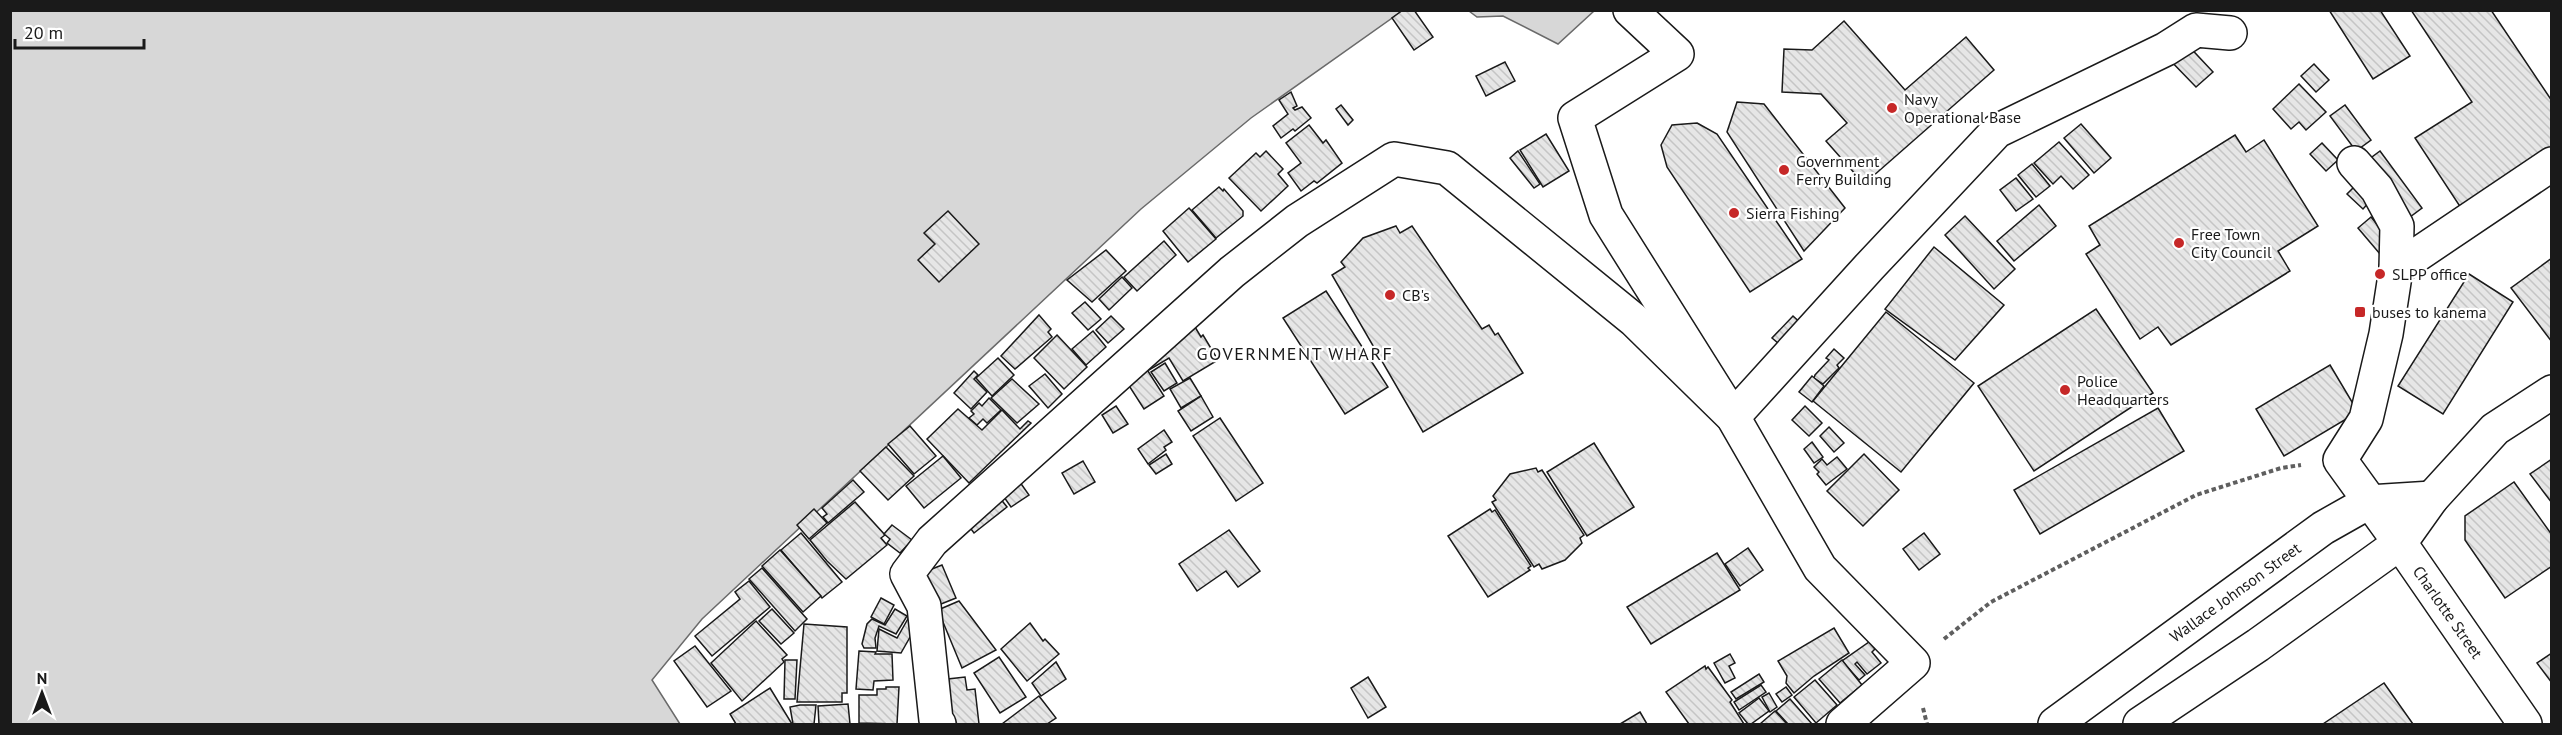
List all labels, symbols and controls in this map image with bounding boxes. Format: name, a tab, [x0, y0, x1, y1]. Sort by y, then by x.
scale bar	[15, 12, 144, 50]
text: 20 m	[24, 21, 63, 44]
place label: Navy Operational Base	[1904, 89, 2021, 127]
marker: Navy Operational Base	[1885, 101, 1899, 115]
place label: Government Ferry Building	[1796, 151, 1892, 189]
marker: Government Ferry Building	[1777, 163, 1791, 177]
place label: Sierra Fishing	[1746, 203, 1840, 223]
marker: Sierra Fishing	[1727, 206, 1741, 220]
place label: Free Town City Council	[2191, 224, 2272, 262]
marker: Free Town City Council	[2172, 236, 2186, 250]
place label: SLPP office	[2392, 264, 2467, 284]
marker: SLPP office	[2373, 267, 2387, 281]
place label: CB's	[1402, 285, 1430, 305]
marker: CB's	[1383, 288, 1397, 302]
place label: buses to kanema	[2372, 302, 2487, 322]
marker: buses to kanema	[2353, 305, 2367, 319]
district label: GOVERNMENT WHARF	[1197, 342, 1393, 365]
place label: Police Headquarters	[2077, 371, 2169, 409]
marker: Police Headquarters	[2058, 383, 2072, 397]
street label: Wallace Johnson Street	[2166, 537, 2305, 646]
street label: Charlotte Street	[2409, 562, 2488, 663]
north arrow	[12, 663, 72, 723]
text: N	[37, 668, 47, 688]

